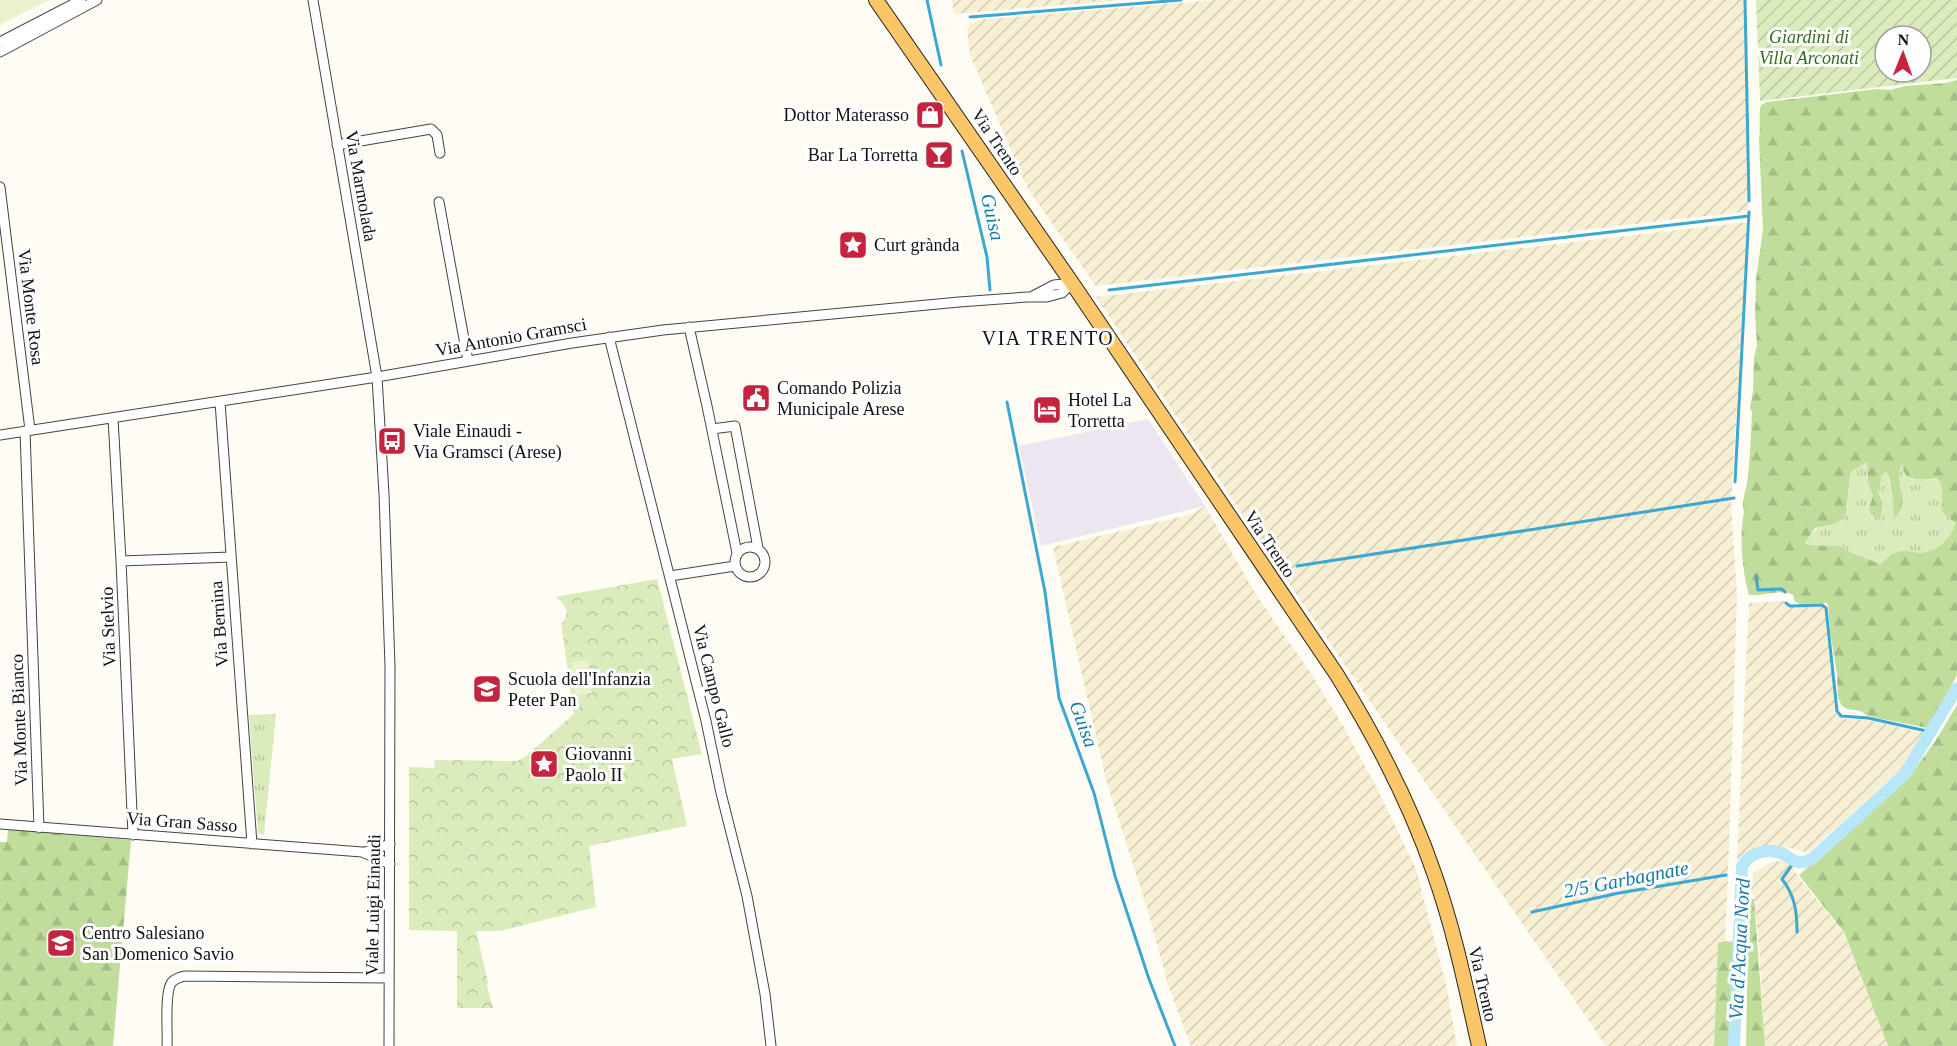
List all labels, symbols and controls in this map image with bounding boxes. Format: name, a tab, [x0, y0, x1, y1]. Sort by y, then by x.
north arrow	[1873, 24, 1933, 84]
park label: Giardini di Villa Arconati	[1759, 27, 1859, 68]
text: N	[1897, 31, 1910, 48]
shop icon: Dottor Materasso	[914, 99, 946, 131]
place label: Dottor Materasso	[784, 105, 909, 125]
street label: Via Trento	[967, 105, 1027, 179]
street label: Via Marmolada	[341, 129, 381, 243]
bar icon: Bar La Torretta	[923, 139, 955, 171]
place label: Bar La Torretta	[808, 145, 918, 165]
water label: Guisa	[977, 191, 1009, 243]
place icon: Curt grànda	[837, 229, 869, 261]
place label: Curt grànda	[874, 235, 959, 255]
street label: Via Monte Rosa	[14, 248, 48, 366]
street label: Via Antonio Gramsci	[434, 314, 588, 360]
district label: VIA TRENTO	[982, 327, 1114, 349]
place label: Comando Polizia Municipale Arese	[777, 378, 904, 419]
public building icon: Comando Polizia Municipale Arese	[740, 382, 772, 414]
place label: Hotel La Torretta	[1068, 390, 1131, 431]
hotel icon: Hotel La Torretta	[1031, 394, 1063, 426]
place label: Viale Einaudi - Via Gramsci (Arese)	[413, 421, 562, 463]
bus stop icon: Viale Einaudi - Via Gramsci (Arese)	[376, 425, 408, 457]
street label: Via Trento	[1240, 507, 1300, 581]
street label: Via Bernina	[206, 580, 232, 668]
street label: Via Stelvio	[97, 586, 119, 668]
street label: Via Campo Gallo	[689, 622, 739, 750]
street label: Via Monte Bianco	[7, 654, 31, 786]
place label: Scuola dell'Infanzia Peter Pan	[508, 669, 651, 710]
school or university icon: Scuola dell'Infanzia Peter Pan	[471, 673, 503, 705]
water label: Guisa	[1065, 698, 1103, 750]
place label: Giovanni Paolo II	[565, 744, 632, 785]
place icon: Giovanni Paolo II	[528, 748, 560, 780]
street label: Via Gran Sasso	[126, 808, 238, 836]
street label: Viale Luigi Einaudi	[362, 834, 384, 976]
water label: 2/5 Garbagnate	[1561, 856, 1691, 903]
water label: Via d'Acqua Nord	[1724, 877, 1755, 1021]
place label: Centro Salesiano San Domenico Savio	[82, 923, 234, 964]
school or university icon: Centro Salesiano San Domenico Savio	[45, 927, 77, 959]
street label: Via Trento	[1465, 945, 1501, 1023]

